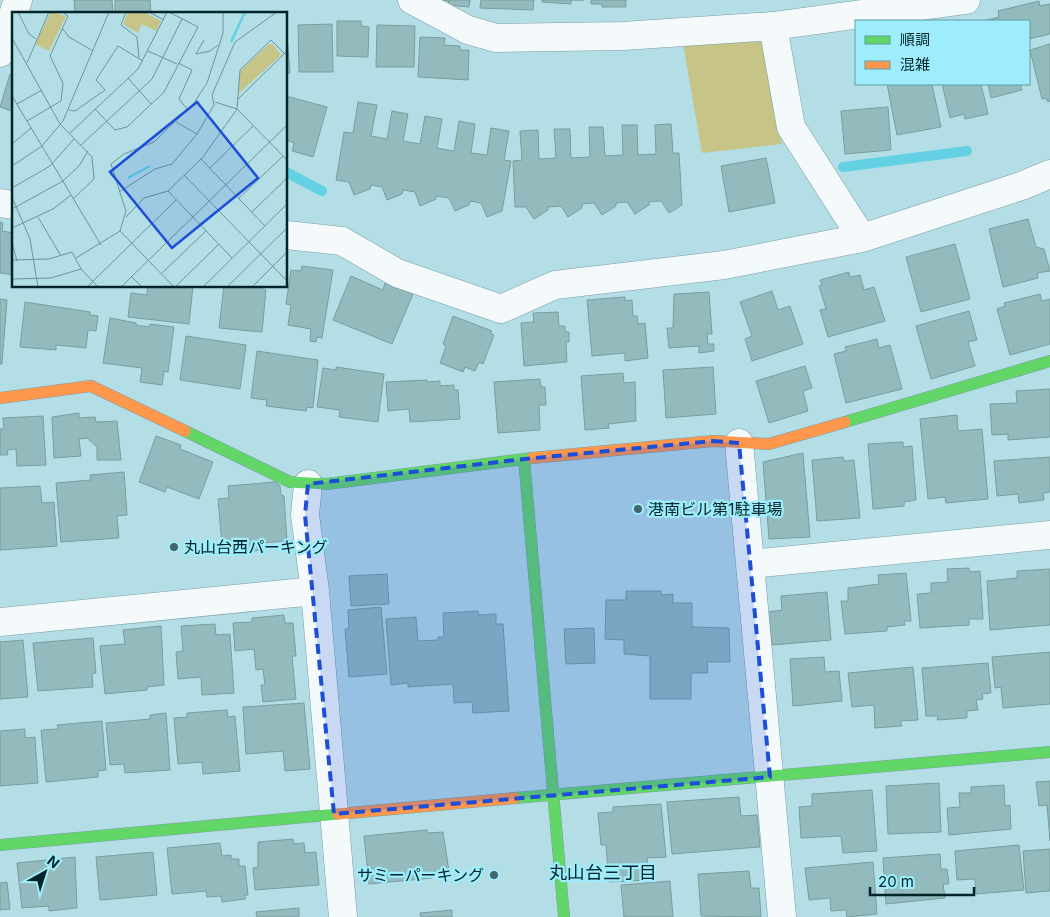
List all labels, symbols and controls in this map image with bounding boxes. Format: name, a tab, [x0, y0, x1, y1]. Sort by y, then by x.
inset map	[12, 12, 288, 288]
legend	[855, 20, 1030, 85]
text: 順調	[900, 30, 930, 49]
text: 混雑	[900, 55, 930, 74]
place label: 港南ビル第1駐車場	[648, 499, 783, 519]
marker: 港南ビル第1駐車場	[632, 503, 644, 515]
place label: 丸山台西パーキング	[184, 537, 328, 557]
marker: 丸山台西パーキング	[168, 541, 180, 553]
north arrow	[20, 847, 70, 897]
text: N	[44, 852, 63, 871]
district label: 丸山台三丁目	[549, 862, 657, 883]
scale bar	[870, 864, 974, 896]
place label: サミーパーキング	[357, 865, 484, 885]
marker: サミーパーキング	[488, 869, 500, 881]
text: 20 m	[878, 872, 914, 891]

